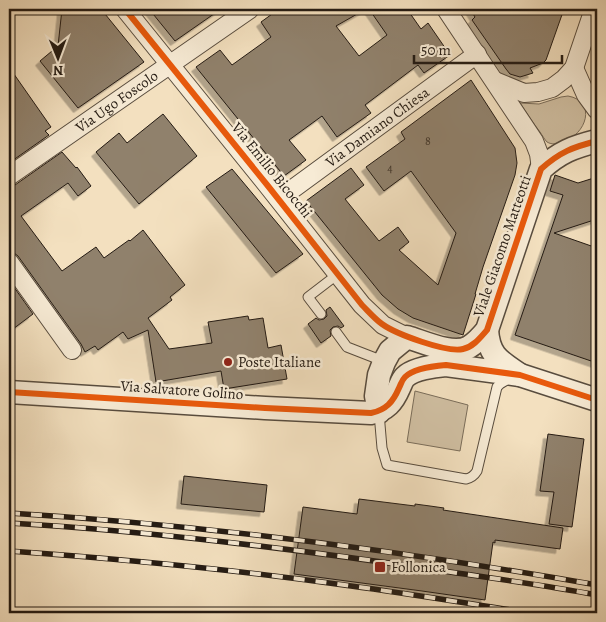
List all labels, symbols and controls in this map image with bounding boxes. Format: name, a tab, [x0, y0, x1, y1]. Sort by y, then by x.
north arrow	[32, 32, 82, 82]
scale bar	[414, 32, 561, 64]
text: 50 m	[421, 40, 451, 60]
text: N	[53, 61, 63, 80]
street label: Via Ugo Foscolo	[71, 66, 162, 138]
street label: Via Damiano Chiesa	[321, 82, 433, 172]
street label: Via Emilio Bicocchi	[227, 117, 317, 222]
house number: 8	[425, 133, 431, 149]
house number: 4	[387, 160, 393, 176]
street label: Viale Giacomo Matteotti	[468, 173, 536, 320]
place label: Poste Italiane	[238, 352, 321, 372]
marker: Poste Italiane	[222, 356, 234, 368]
street label: Via Salvatore Golino	[119, 376, 244, 404]
place label: Follonica	[391, 557, 446, 577]
marker: Follonica	[373, 560, 387, 574]

